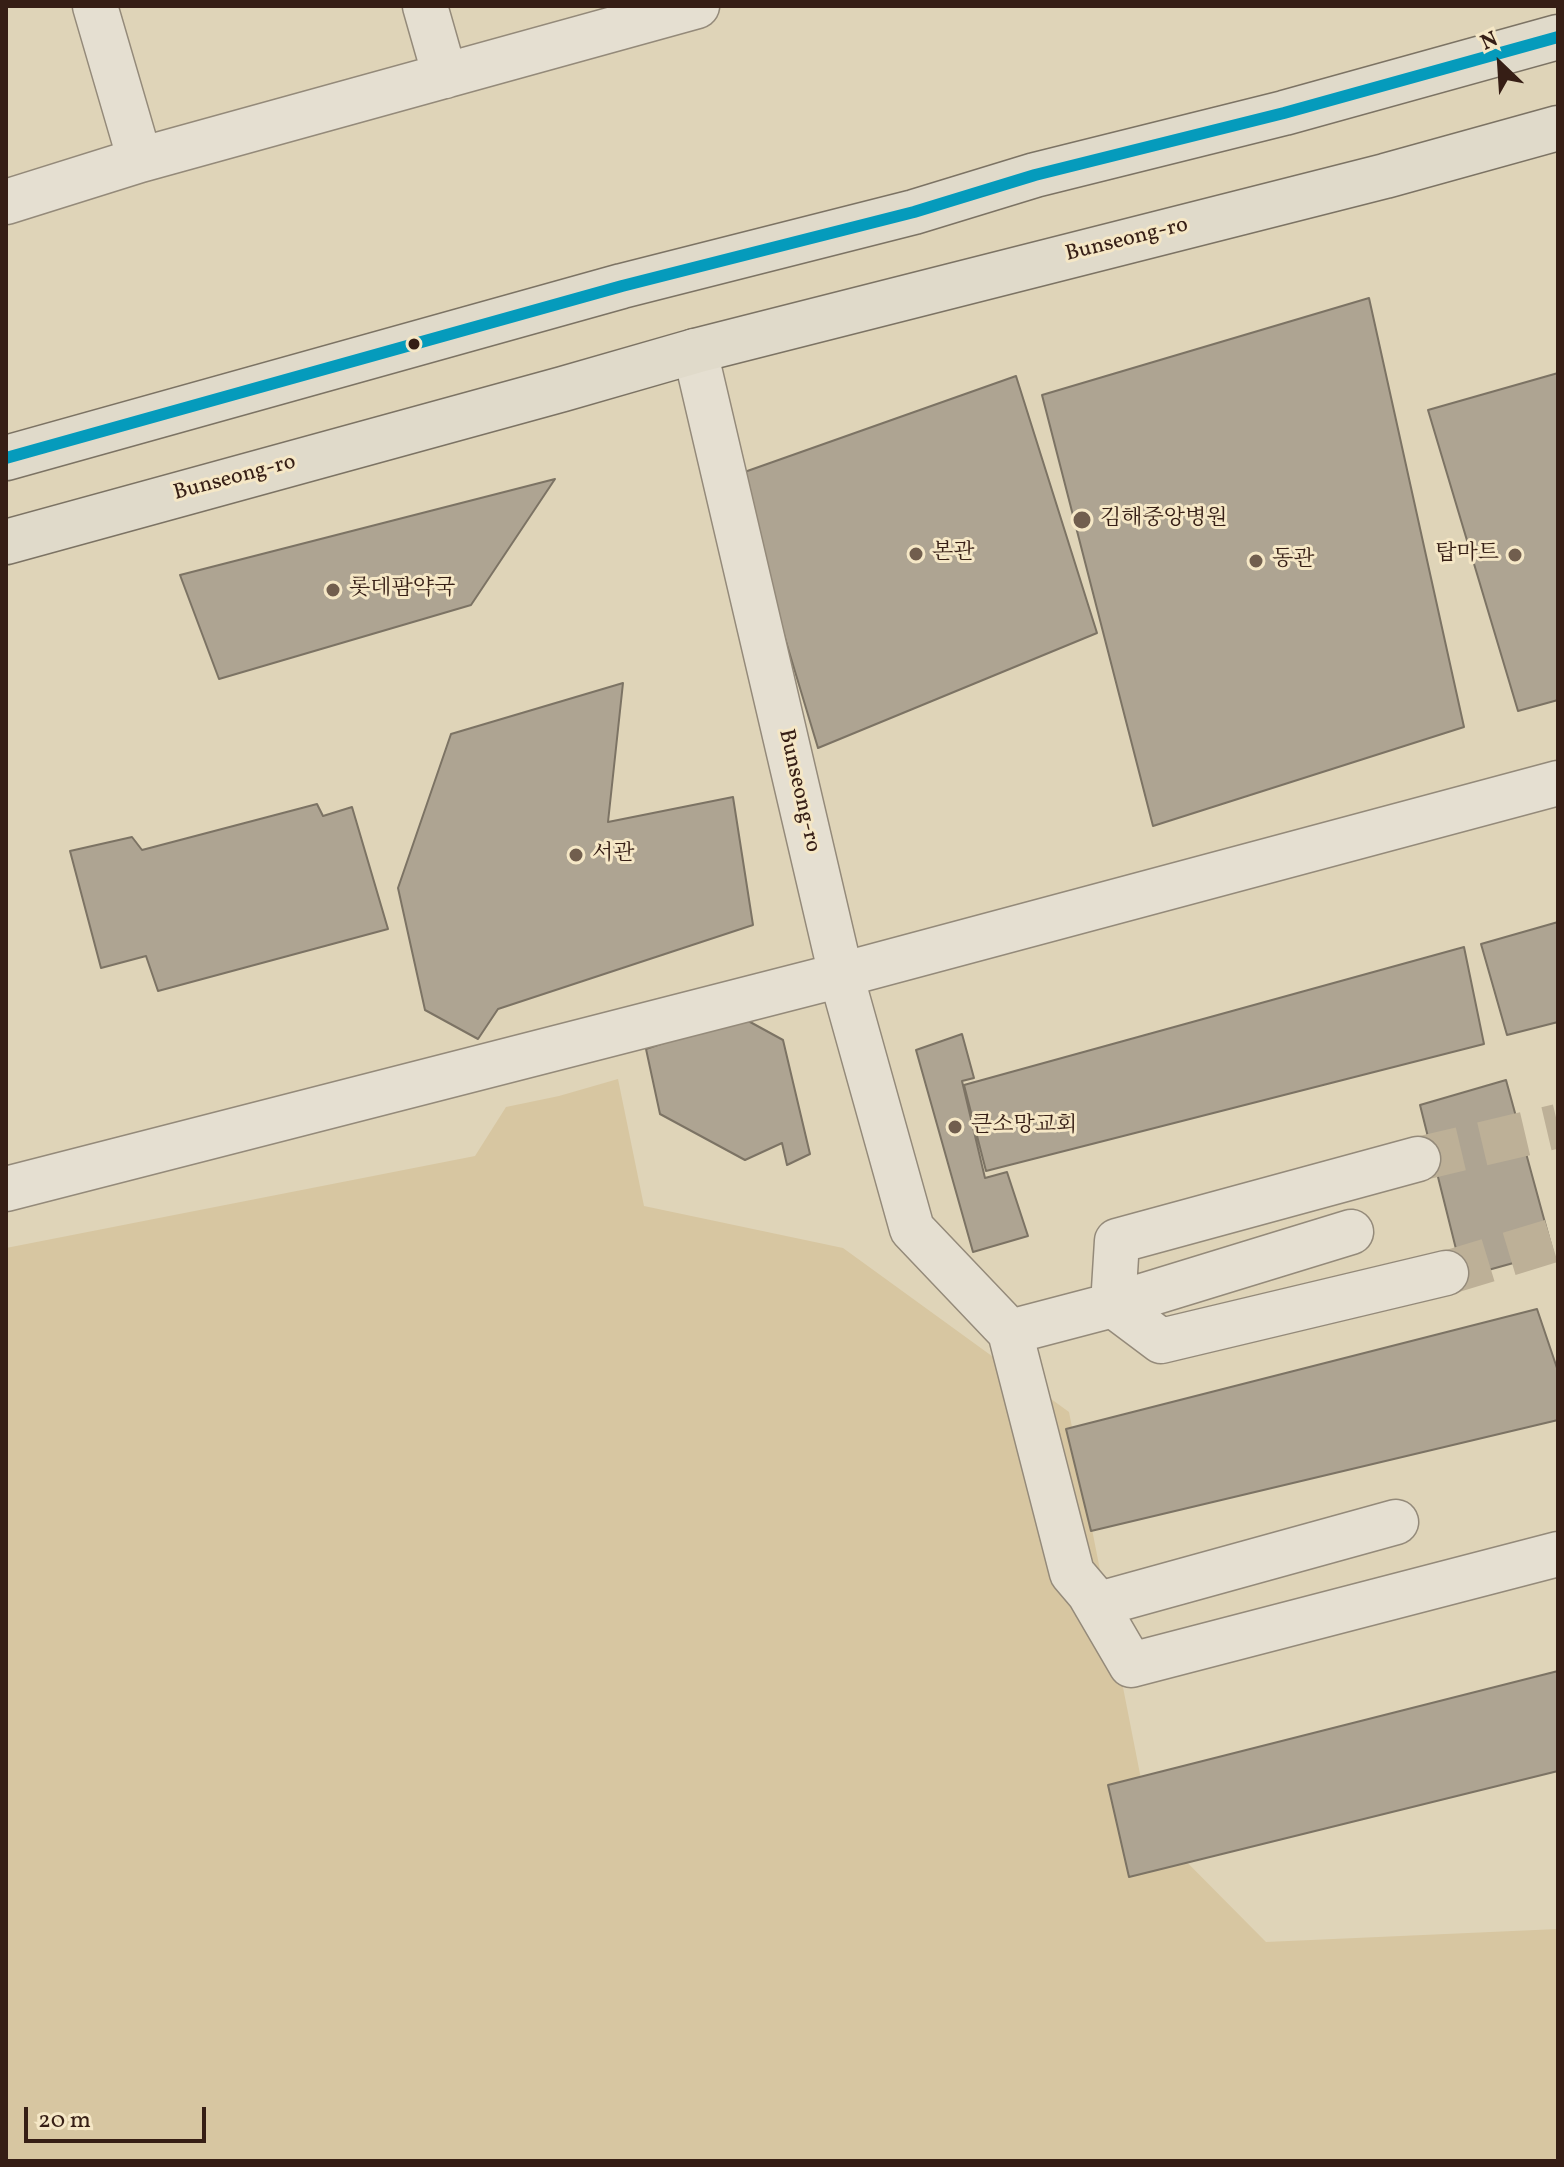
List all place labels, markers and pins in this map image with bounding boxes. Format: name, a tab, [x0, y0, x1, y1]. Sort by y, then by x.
unlabelled marker	[406, 336, 422, 352]
place label: 김해중앙병원	[1100, 507, 1228, 533]
marker: 김해중앙병원	[1071, 509, 1093, 531]
place label: 본관	[932, 541, 975, 567]
place label: 탑마트	[1435, 542, 1499, 568]
marker: 본관	[907, 545, 925, 563]
marker: 탑마트	[1506, 546, 1524, 564]
place label: 동관	[1272, 548, 1315, 574]
marker: 동관	[1247, 552, 1265, 570]
place label: 롯데팜약국	[349, 577, 455, 603]
marker: 롯데팜약국	[324, 581, 342, 599]
place label: 서관	[592, 842, 635, 868]
marker: 서관	[567, 846, 585, 864]
place label: 큰소망교회	[971, 1114, 1077, 1140]
marker: 큰소망교회	[946, 1118, 964, 1136]

